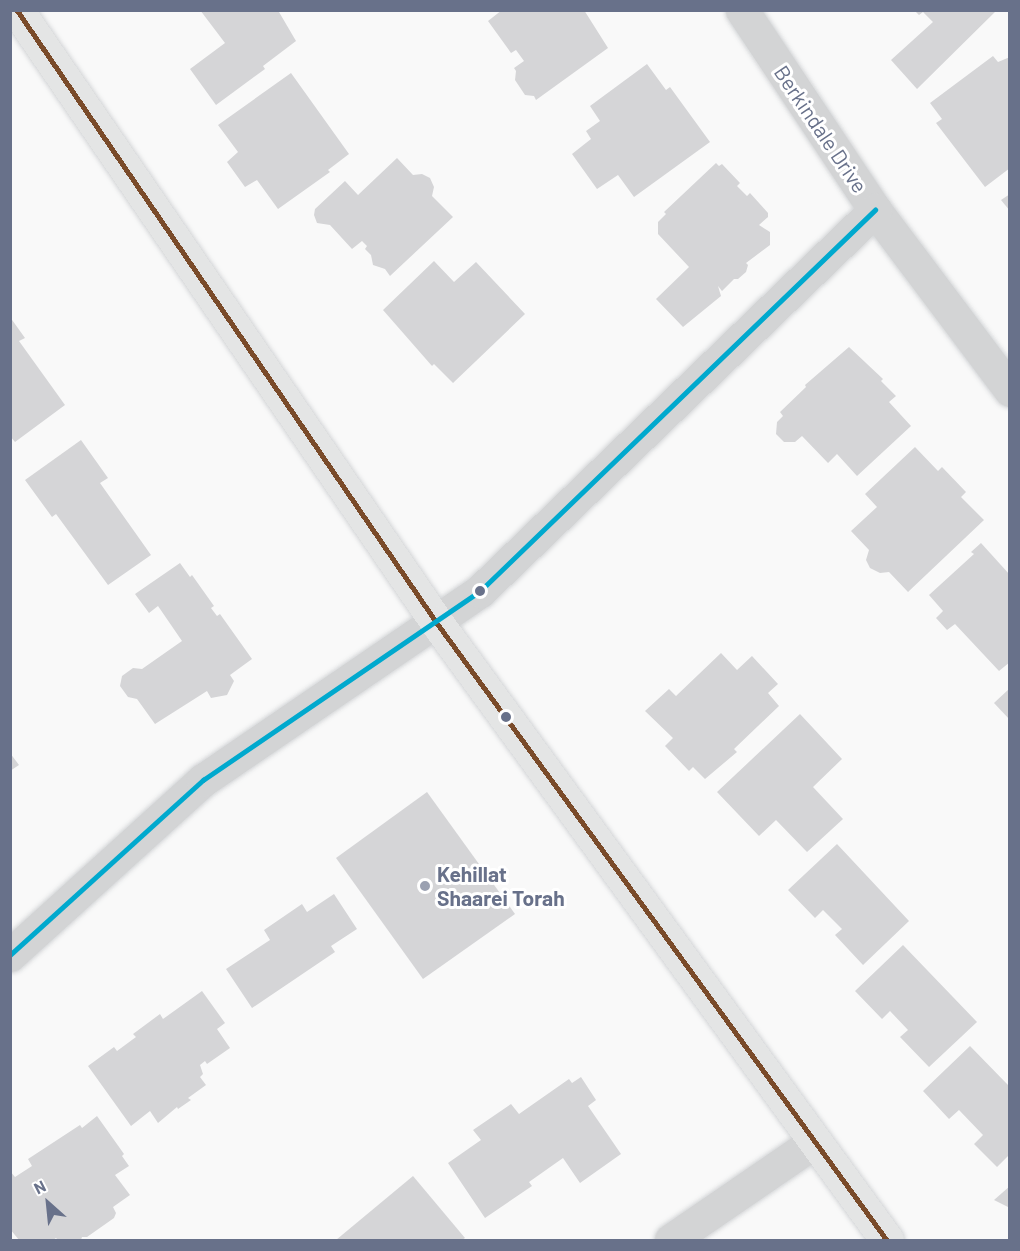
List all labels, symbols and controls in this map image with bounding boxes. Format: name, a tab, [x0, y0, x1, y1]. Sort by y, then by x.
street label: Berkindale Drive	[769, 60, 873, 198]
unlabelled marker	[474, 585, 486, 597]
unlabelled marker	[500, 711, 512, 723]
place label: Kehillat Shaarei Torah	[437, 861, 565, 911]
marker: Kehillat Shaarei Torah	[418, 879, 432, 893]
north arrow	[18, 1173, 78, 1233]
text: N	[31, 1176, 49, 1197]

